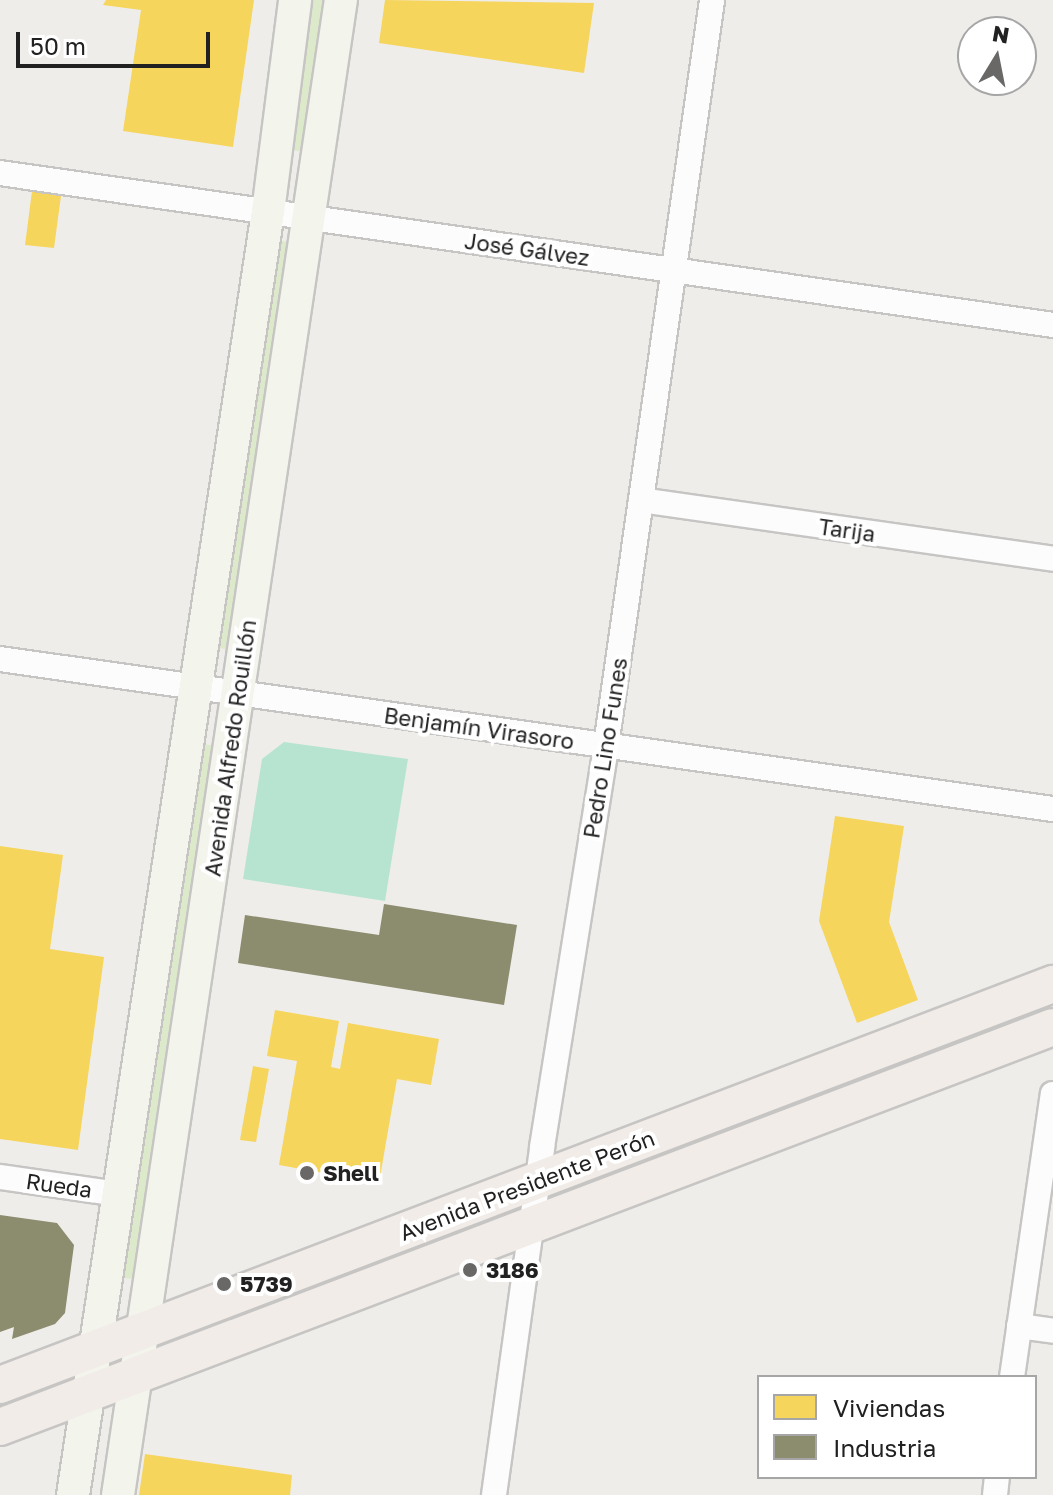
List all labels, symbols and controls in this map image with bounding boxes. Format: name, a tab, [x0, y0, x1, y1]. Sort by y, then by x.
scale bar	[20, 16, 214, 66]
north arrow	[957, 16, 1037, 96]
text: N	[990, 19, 1011, 49]
text: 50 m	[30, 31, 86, 60]
street label: José Gálvez	[463, 227, 591, 271]
street label: Tarija	[817, 513, 877, 547]
street label: Avenida Alfredo Rouillón	[199, 618, 261, 878]
street label: Pedro Lino Funes	[578, 656, 632, 840]
street label: Benjamín Virasoro	[382, 702, 576, 754]
street label: Avenida Presidente Perón	[396, 1124, 658, 1246]
place label: Shell	[323, 1160, 379, 1186]
marker: Shell	[298, 1164, 316, 1182]
street label: Rueda	[24, 1167, 94, 1203]
place label: 3186	[486, 1257, 539, 1283]
marker: 3186	[461, 1261, 479, 1279]
place label: 5739	[240, 1271, 293, 1297]
marker: 5739	[215, 1275, 233, 1293]
legend	[757, 1375, 1037, 1479]
text: Viviendas	[833, 1393, 945, 1422]
text: Industria	[833, 1433, 936, 1462]

